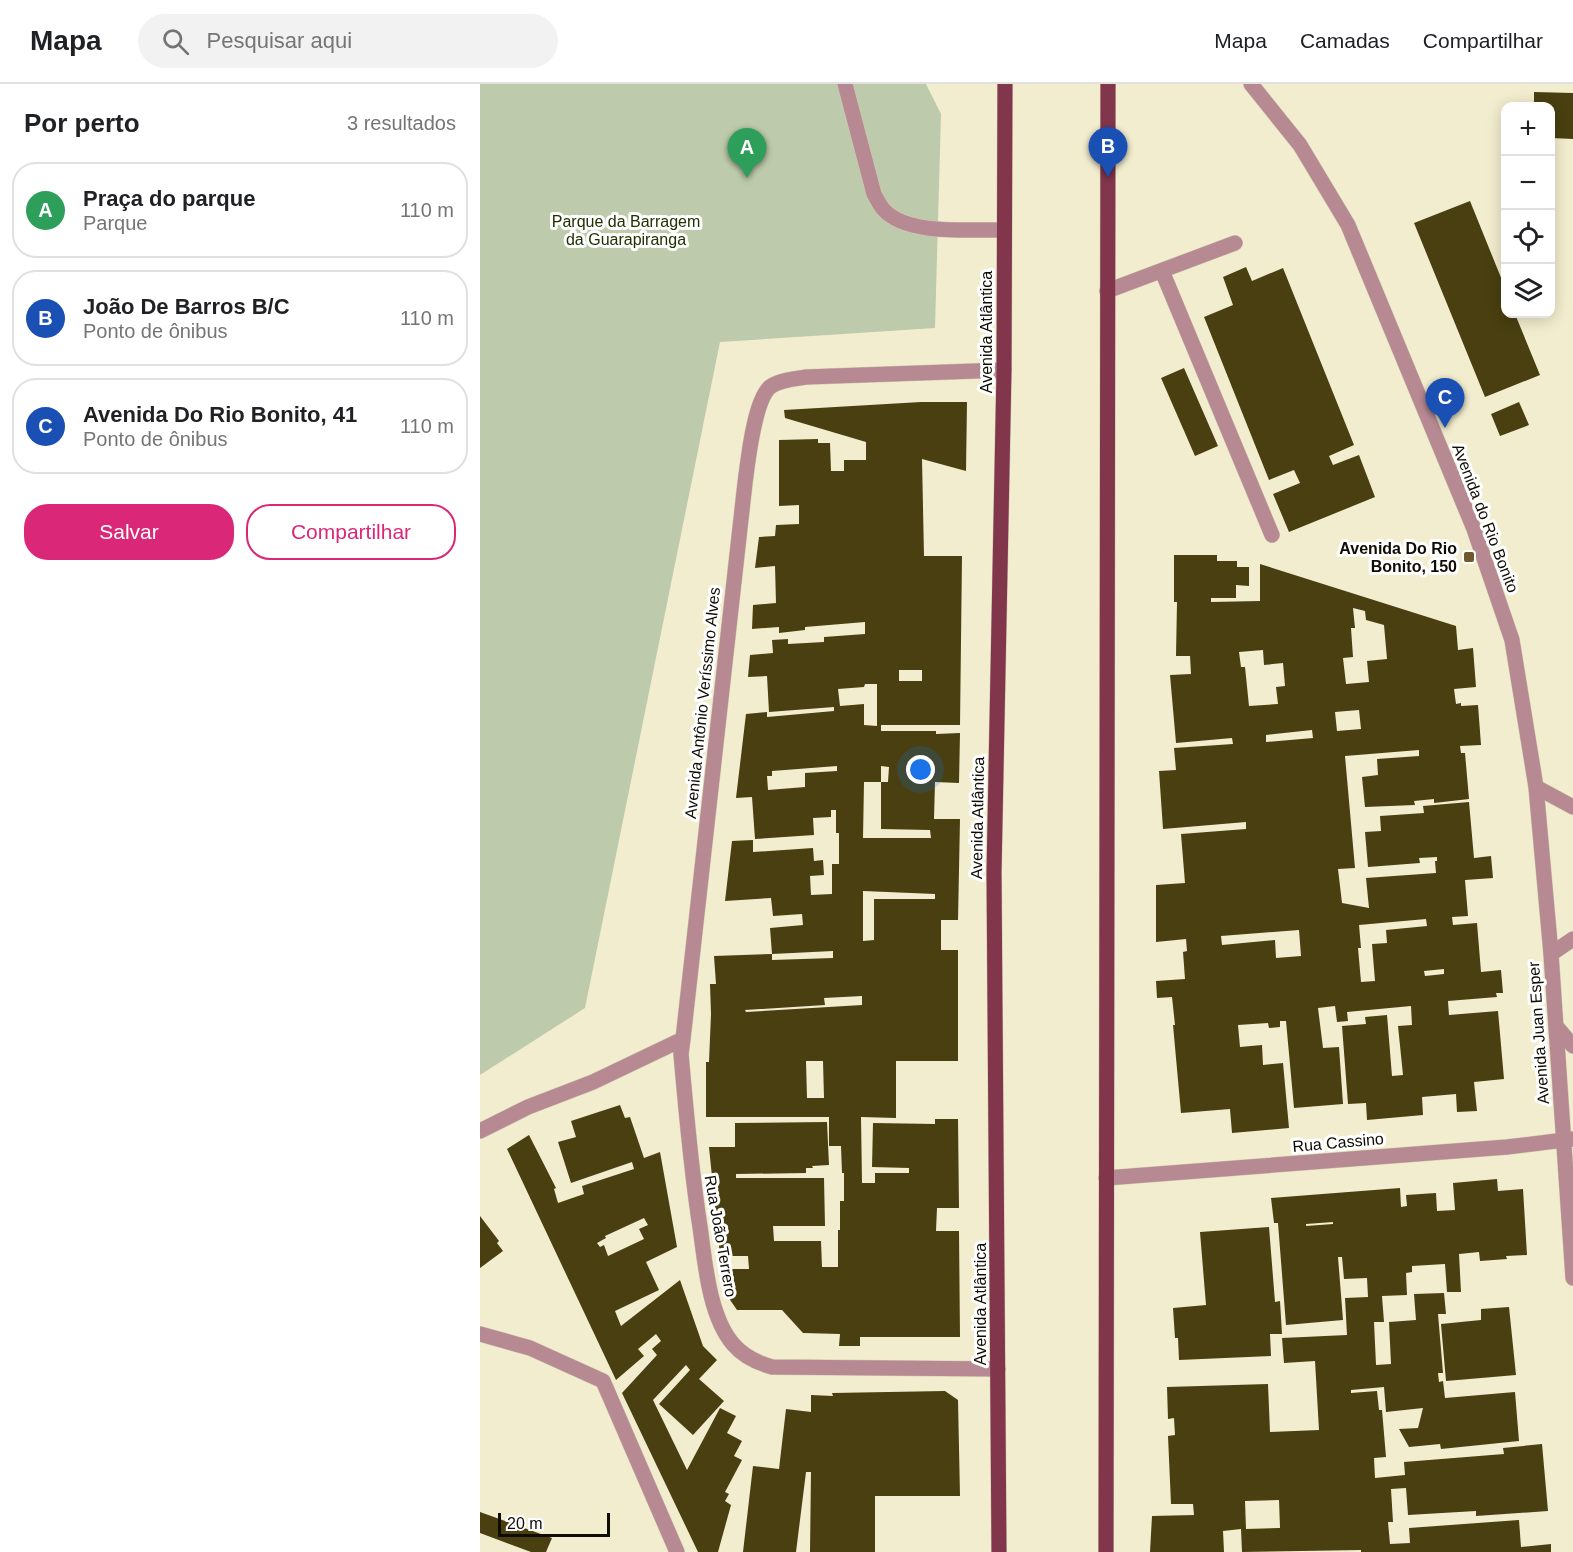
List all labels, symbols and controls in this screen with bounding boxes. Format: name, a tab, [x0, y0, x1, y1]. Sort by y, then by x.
search box	[138, 14, 558, 68]
text: Mapa	[30, 25, 102, 56]
icon: search	[159, 25, 192, 58]
text: Pesquisar aqui	[207, 28, 352, 53]
text: Mapa	[1214, 29, 1267, 52]
text: Camadas	[1300, 29, 1390, 52]
text: Compartilhar	[1423, 29, 1543, 52]
map controls	[1501, 102, 1555, 318]
button: +	[1501, 102, 1555, 156]
text: Por perto	[24, 108, 140, 138]
text: 3 resultados	[347, 112, 456, 134]
pin: A	[728, 128, 766, 178]
pin: B	[1088, 128, 1128, 177]
button: −	[1501, 156, 1555, 210]
text: Praça do parque	[83, 186, 255, 211]
text: A	[38, 199, 53, 221]
text: 110 m	[400, 199, 454, 221]
button: locate	[1501, 210, 1555, 264]
text: Parque	[83, 212, 148, 234]
park label: Parque da Barragem da Guarapiranga	[552, 213, 700, 248]
button: layers	[1501, 264, 1555, 318]
street label: Avenida Atlântica	[978, 271, 995, 393]
text: João De Barros B/C	[83, 294, 290, 319]
text: B	[38, 307, 53, 329]
text: 110 m	[400, 307, 454, 329]
text: Ponto de ônibus	[83, 320, 228, 342]
pin: C	[1426, 378, 1464, 428]
text: Avenida Do Rio Bonito, 41	[83, 402, 357, 427]
text: C	[38, 415, 53, 437]
text: 110 m	[400, 415, 454, 437]
text: Ponto de ônibus	[83, 428, 228, 450]
street label: Avenida do Rio Bonito	[1449, 441, 1522, 595]
button: Salvar	[24, 504, 234, 560]
button: Compartilhar	[246, 504, 456, 560]
place label: Avenida Do Rio Bonito, 150	[1339, 540, 1457, 575]
marker: Avenida Do Rio Bonito, 150	[1462, 550, 1476, 564]
street label: Avenida Antônio Veríssimo Alves	[682, 586, 723, 820]
your location	[906, 755, 935, 784]
street label: Avenida Atlântica	[968, 757, 987, 879]
street label: Avenida Juan Esper	[1525, 960, 1552, 1105]
street label: Rua Cassino	[1292, 1130, 1385, 1155]
street label: Rua João Terrero	[701, 1174, 740, 1298]
street label: Avenida Atlântica	[972, 1243, 989, 1365]
scale bar	[498, 1510, 610, 1538]
text: 20 m	[507, 1515, 543, 1532]

